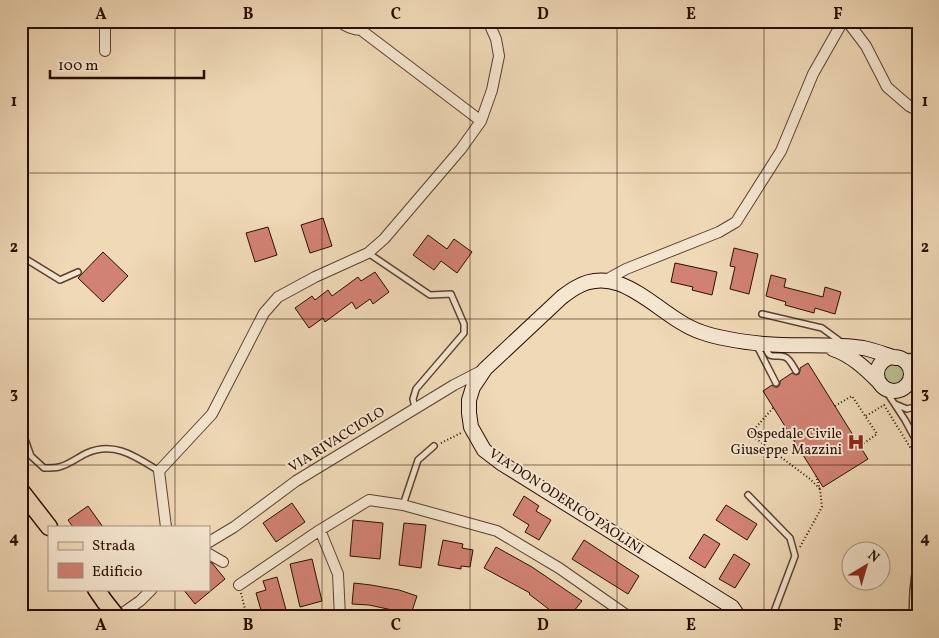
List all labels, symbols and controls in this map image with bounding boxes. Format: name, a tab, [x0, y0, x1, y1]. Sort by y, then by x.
text: A	[95, 4, 107, 26]
text: B	[243, 4, 254, 26]
text: C	[391, 4, 401, 26]
text: D	[537, 4, 549, 26]
text: E	[686, 4, 696, 26]
text: F	[833, 4, 843, 26]
scale bar	[50, 48, 204, 80]
text: 100 m	[58, 56, 98, 77]
text: 1	[11, 91, 17, 113]
text: 1	[922, 91, 928, 113]
text: 2	[10, 237, 18, 259]
text: 2	[921, 237, 929, 259]
text: 3	[10, 383, 18, 405]
text: 3	[921, 383, 929, 405]
street label: VIA RIVACCIOLO	[285, 403, 389, 477]
place label: Ospedale Civile Giuseppe Mazzini	[731, 425, 842, 460]
hospital icon: Ospedale Civile Giuseppe Mazzini	[846, 432, 866, 452]
street label: VIA DON ODERICO PAOLINI	[485, 445, 647, 559]
legend	[48, 526, 210, 590]
text: 4	[9, 528, 19, 550]
text: 4	[920, 528, 930, 550]
text: Strada	[92, 536, 135, 557]
north arrow	[842, 540, 892, 590]
text: N	[863, 546, 883, 568]
text: Edificio	[92, 562, 143, 583]
text: A	[95, 615, 107, 637]
text: B	[243, 615, 254, 637]
text: C	[391, 615, 401, 637]
text: D	[537, 615, 549, 637]
text: E	[686, 615, 696, 637]
text: F	[833, 615, 843, 637]

